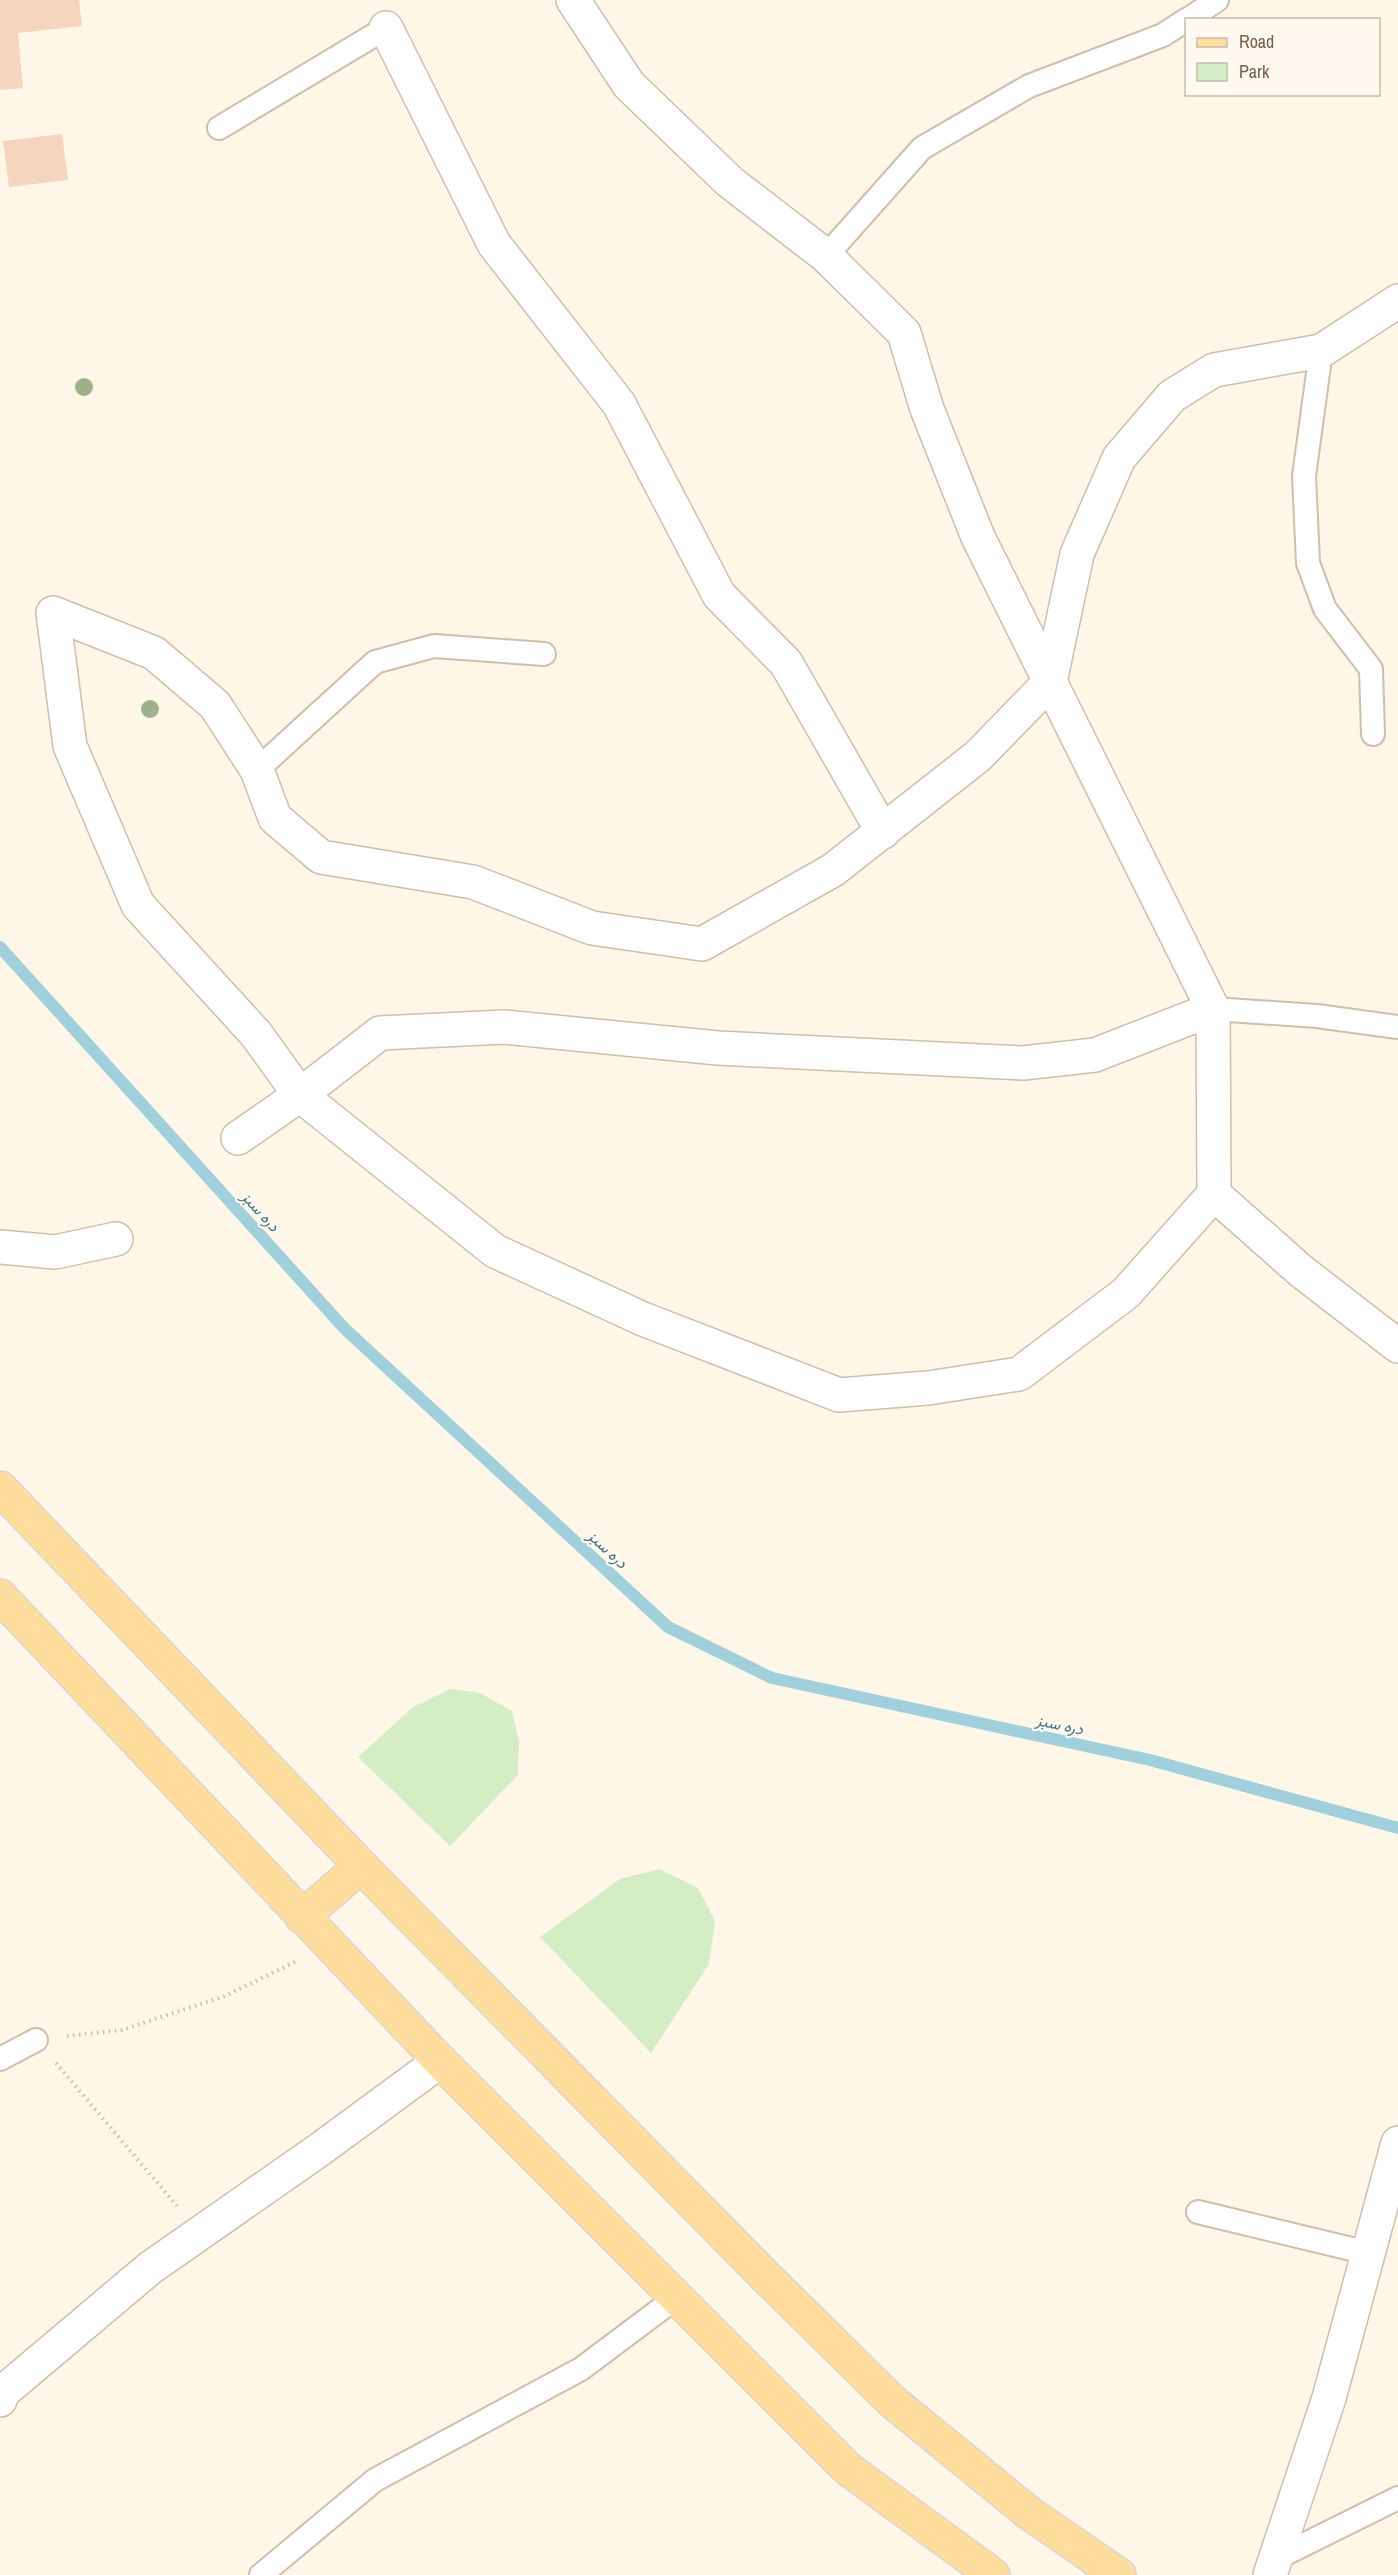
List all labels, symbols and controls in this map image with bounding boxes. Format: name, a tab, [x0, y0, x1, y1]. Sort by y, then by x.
legend	[1185, 18, 1380, 96]
text: Road	[1239, 29, 1274, 54]
text: Park	[1239, 59, 1270, 84]
water label: دره سبز	[236, 1185, 285, 1236]
water label: دره سبز	[582, 1524, 633, 1573]
water label: دره سبز	[1034, 1708, 1086, 1740]

